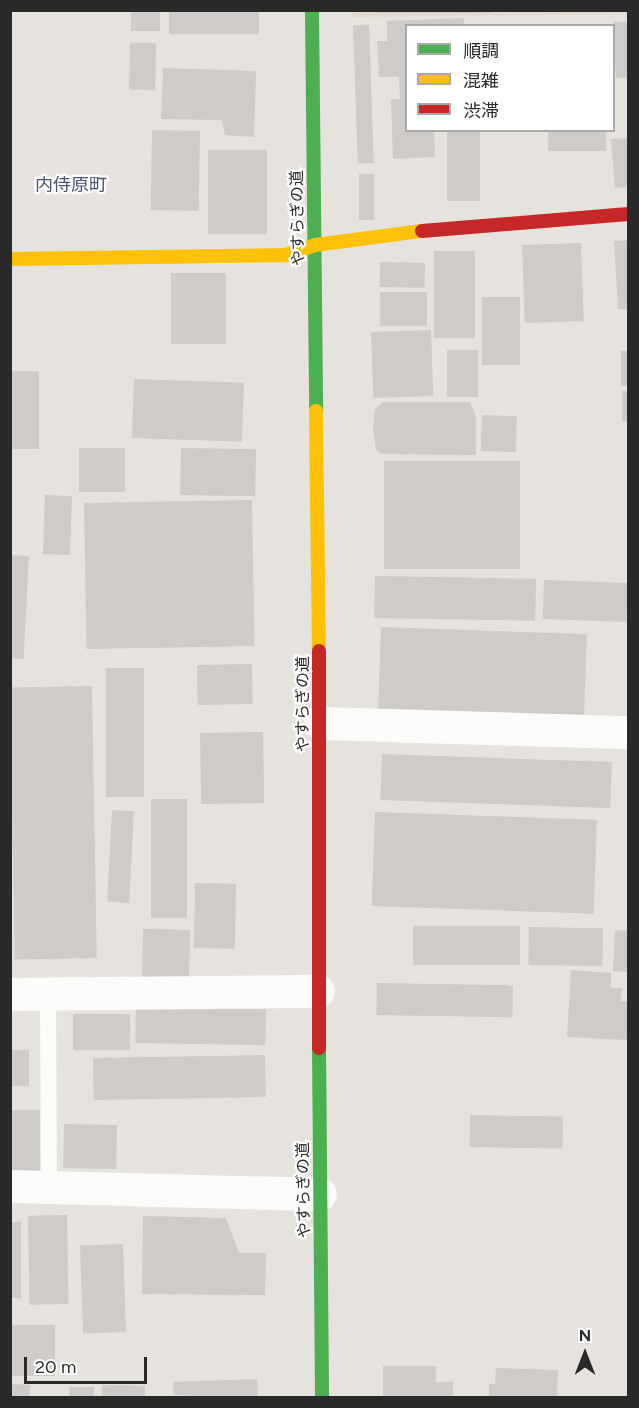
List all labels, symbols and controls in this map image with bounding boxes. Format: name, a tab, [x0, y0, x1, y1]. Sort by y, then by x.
legend	[405, 24, 615, 132]
text: 順調	[463, 40, 499, 62]
text: 混雑	[463, 70, 499, 92]
text: 渋滞	[463, 100, 499, 122]
street label: やすらぎの道	[288, 170, 308, 266]
district label: 内侍原町	[35, 174, 107, 196]
street label: やすらぎの道	[293, 656, 313, 752]
street label: やすらぎの道	[294, 1142, 314, 1238]
north arrow	[555, 1324, 615, 1384]
text: N	[579, 1326, 591, 1345]
scale bar	[27, 1345, 150, 1383]
text: 20 m	[35, 1356, 76, 1378]

